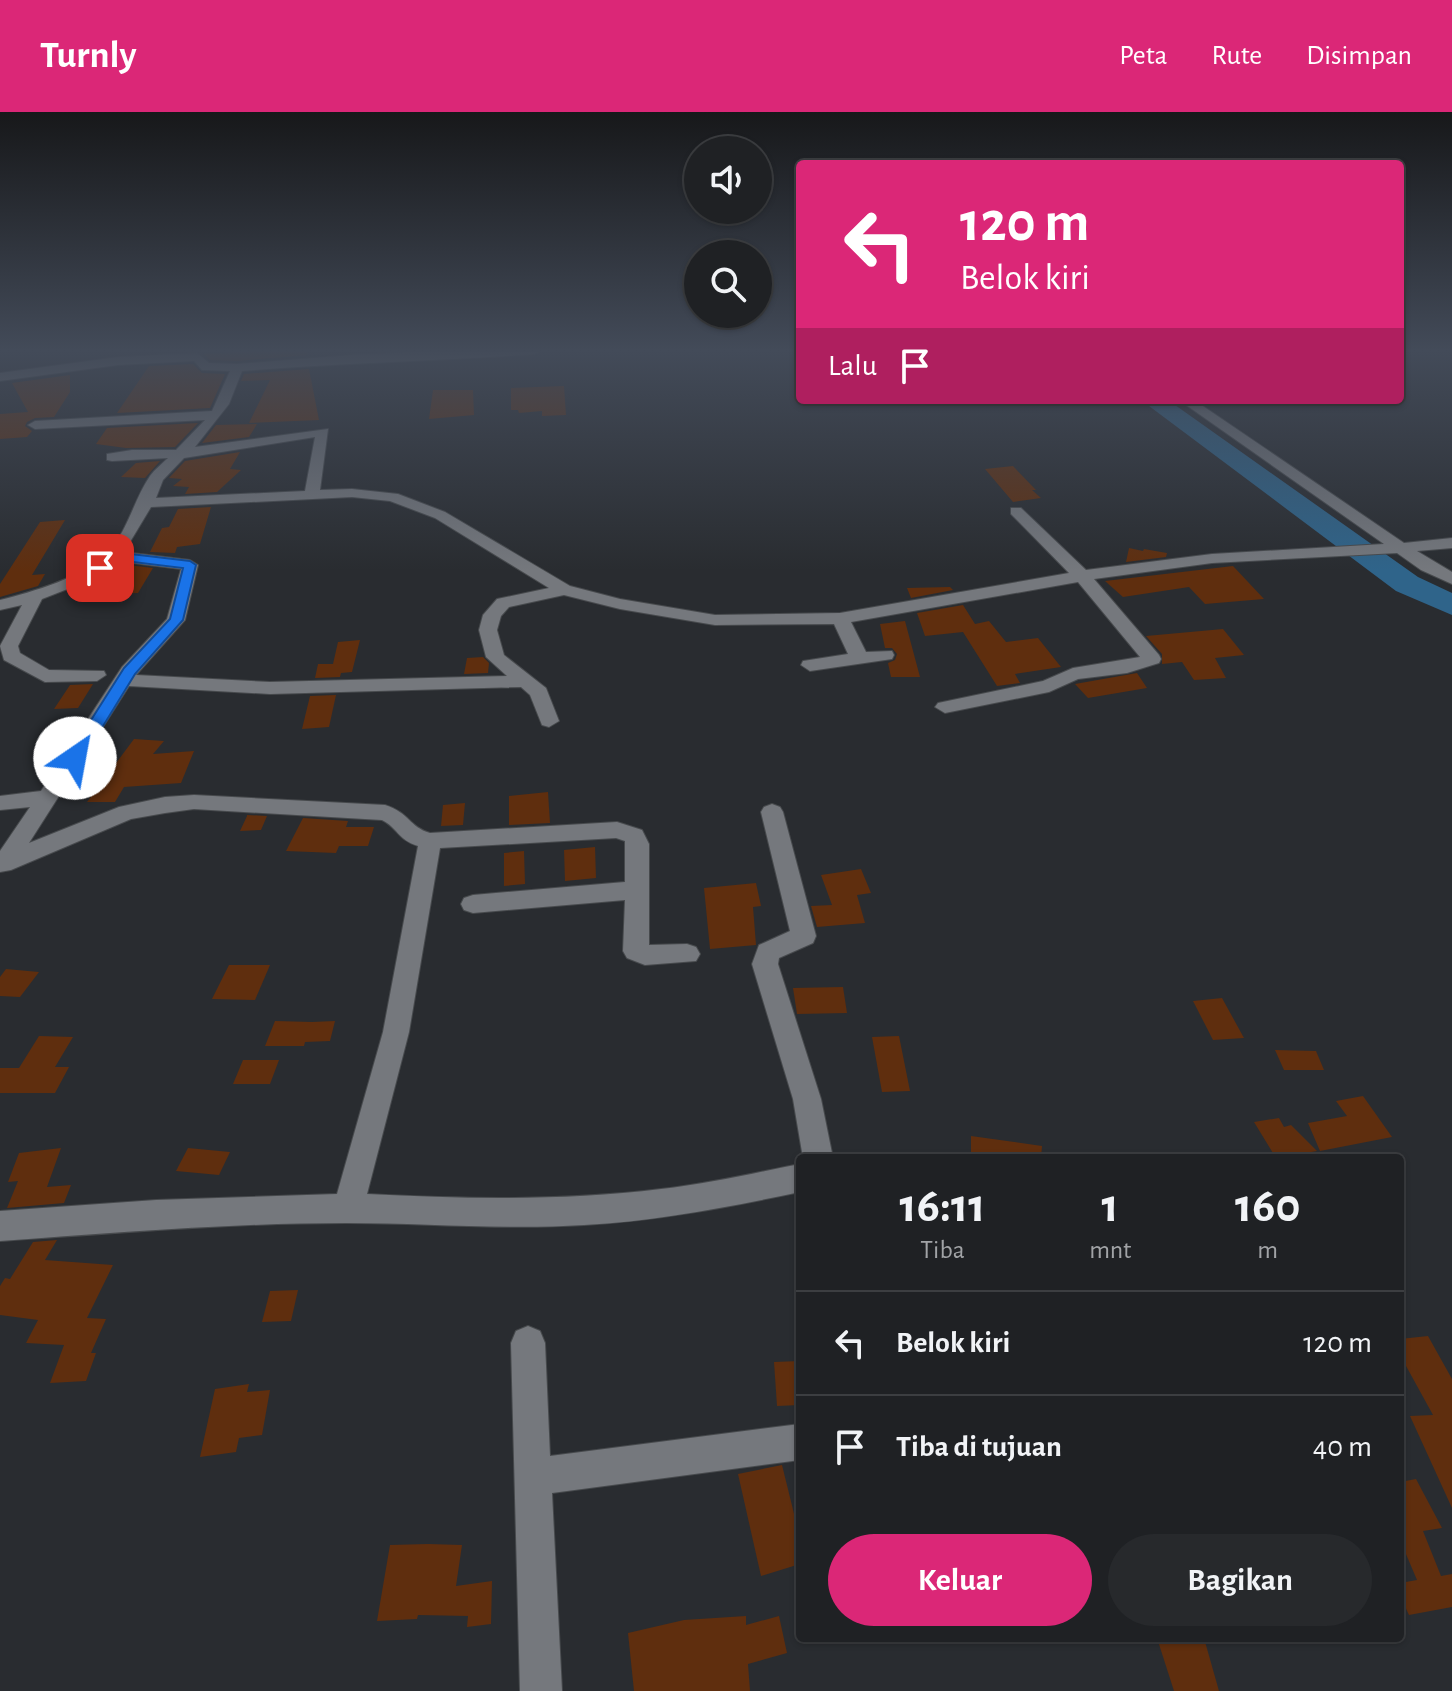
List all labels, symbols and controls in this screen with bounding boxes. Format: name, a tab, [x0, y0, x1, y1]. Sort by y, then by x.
text: Turnly	[40, 37, 136, 75]
text: Peta	[1119, 42, 1168, 70]
text: Rute	[1212, 42, 1262, 70]
text: Disimpan	[1306, 42, 1412, 70]
map controls	[684, 136, 772, 328]
button: sound	[684, 136, 772, 224]
icon: left	[828, 192, 932, 296]
text: 120 m	[960, 195, 1089, 251]
button: search	[684, 240, 772, 328]
text: Belok kiri	[960, 260, 1090, 296]
icon: arrive	[893, 344, 937, 388]
text: Lalu	[828, 351, 877, 381]
pin	[66, 534, 134, 602]
icon: arrive	[78, 546, 122, 590]
position arrow	[33, 716, 117, 800]
text: 16:11	[900, 1183, 986, 1231]
text: 1	[1102, 1183, 1119, 1231]
text: 160	[1235, 1183, 1300, 1231]
text: Tiba	[920, 1237, 965, 1263]
text: mnt	[1089, 1237, 1131, 1263]
text: m	[1257, 1237, 1278, 1263]
icon: left	[828, 1321, 872, 1365]
text: Belok kiri	[896, 1328, 1010, 1358]
text: 120 m	[1303, 1328, 1372, 1358]
icon: arrive	[828, 1425, 872, 1469]
text: Tiba di tujuan	[896, 1432, 1062, 1462]
text: 40 m	[1313, 1432, 1372, 1462]
button: Keluar	[828, 1534, 1092, 1626]
button: Bagikan	[1108, 1534, 1372, 1626]

